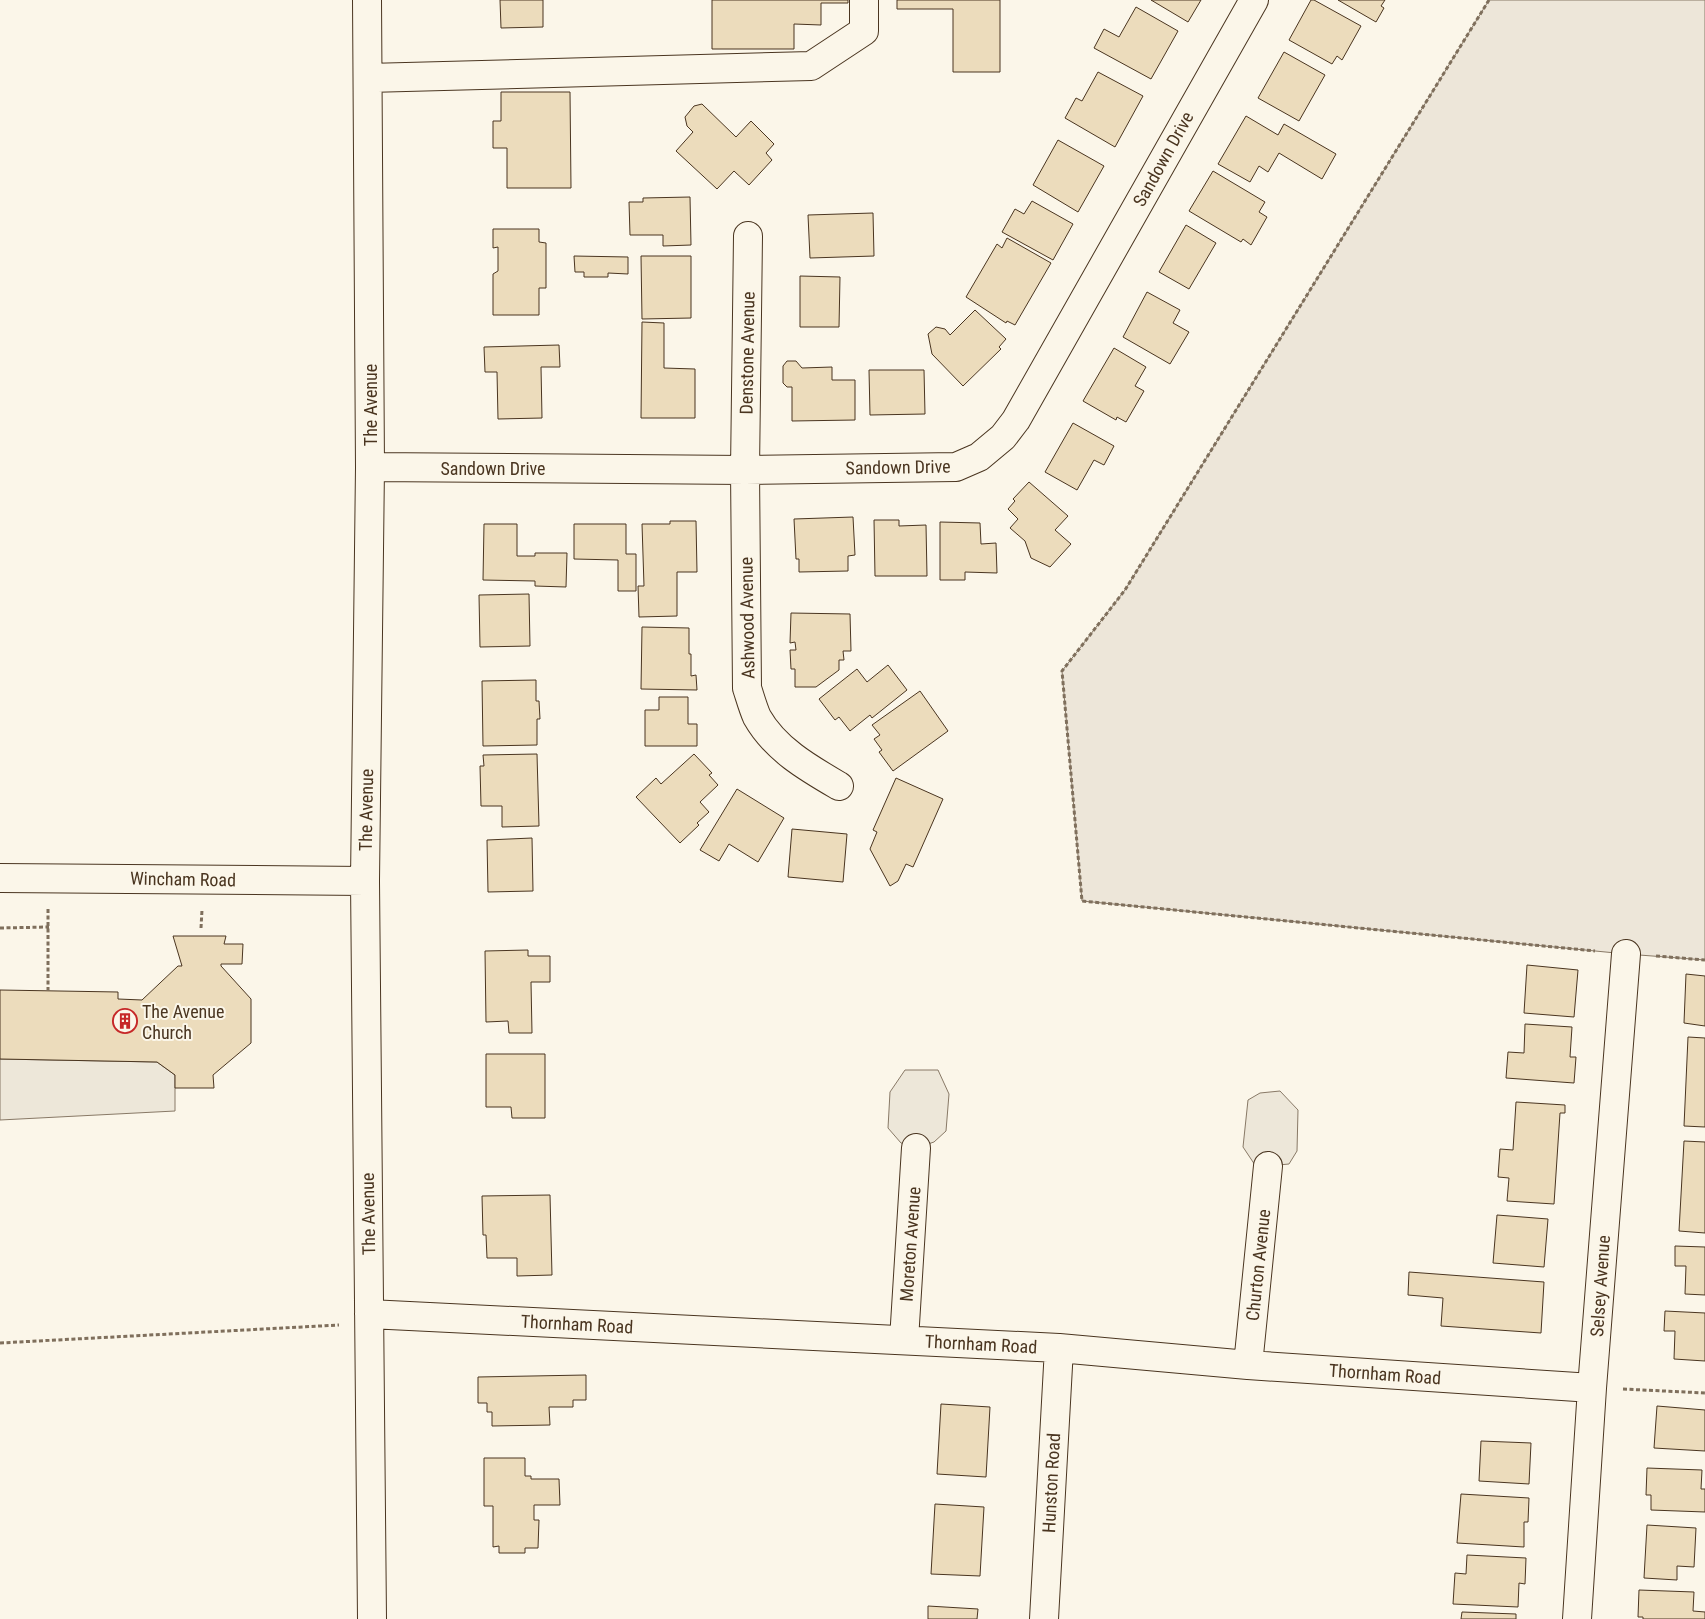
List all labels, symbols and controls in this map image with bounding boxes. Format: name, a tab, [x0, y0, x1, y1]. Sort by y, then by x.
street label: Sandown Drive	[1128, 108, 1198, 210]
street label: Denstone Avenue	[735, 291, 759, 415]
street label: The Avenue	[360, 364, 381, 446]
street label: Sandown Drive	[845, 456, 951, 478]
street label: Sandown Drive	[440, 458, 546, 479]
street label: Ashwood Avenue	[735, 557, 759, 679]
street label: The Avenue	[355, 769, 377, 851]
street label: Wincham Road	[130, 868, 236, 890]
place label: The Avenue Church	[142, 1001, 224, 1043]
building icon: The Avenue Church	[112, 1008, 138, 1034]
street label: The Avenue	[357, 1173, 379, 1255]
street label: Moreton Avenue	[896, 1186, 924, 1302]
street label: Churton Avenue	[1242, 1208, 1274, 1322]
street label: Selsey Avenue	[1586, 1234, 1614, 1338]
street label: Thornham Road	[520, 1311, 634, 1337]
street label: Thornham Road	[924, 1331, 1038, 1357]
street label: Thornham Road	[1328, 1360, 1442, 1388]
street label: Hunston Road	[1038, 1433, 1064, 1533]

